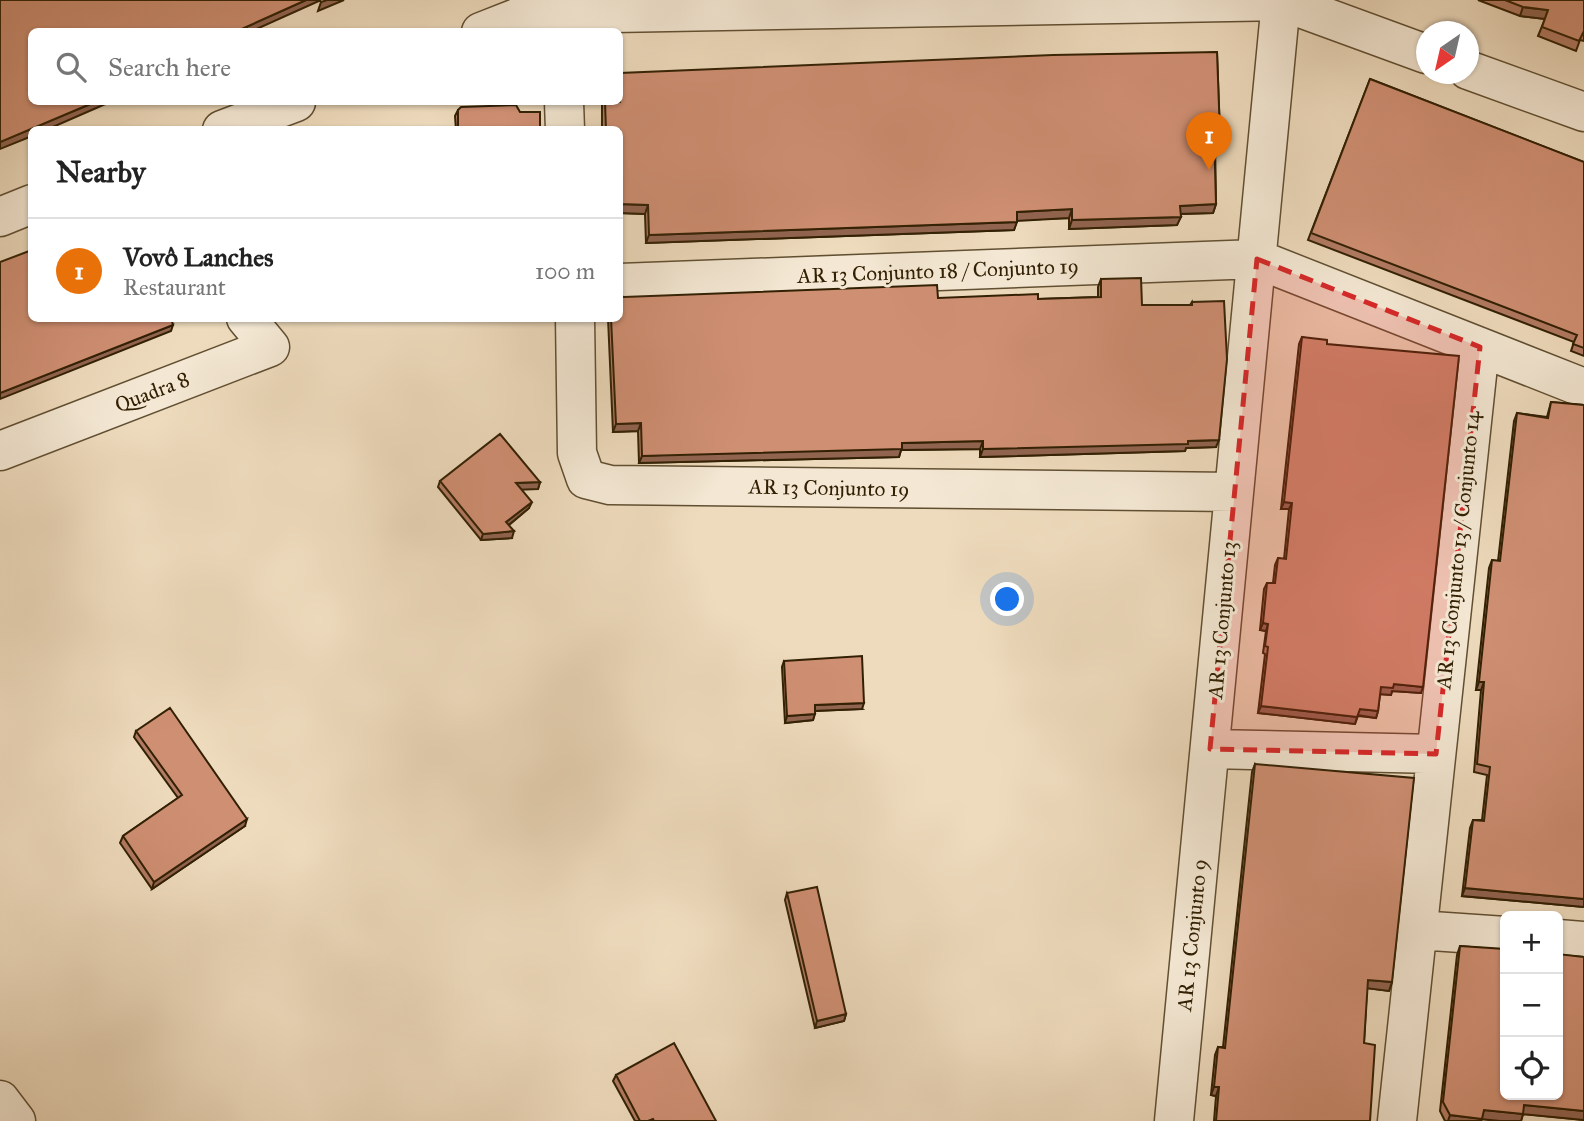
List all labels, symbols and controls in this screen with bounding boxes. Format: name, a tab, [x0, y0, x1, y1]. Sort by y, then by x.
north arrow	[1416, 21, 1479, 84]
search box	[28, 28, 623, 105]
icon: search	[52, 48, 90, 86]
text: Search here	[108, 51, 231, 83]
pin: 1	[1186, 112, 1232, 170]
text: Nearby	[56, 154, 146, 190]
text: Vovô Lanches	[123, 241, 273, 273]
street label: AR 13 Conjunto 18 / Conjunto 19	[796, 253, 1079, 289]
text: 1	[74, 257, 84, 285]
text: 100 m	[535, 257, 595, 285]
text: Restaurant	[123, 273, 226, 301]
street label: Quadra 8	[111, 366, 193, 418]
street label: AR 13 Conjunto 13 / Conjunto 14	[1430, 408, 1486, 691]
street label: AR 13 Conjunto 19	[747, 474, 910, 502]
street label: AR 13 Conjunto 13	[1202, 540, 1242, 701]
your location	[990, 582, 1024, 616]
street label: AR 13 Conjunto 9	[1171, 858, 1213, 1013]
map controls	[1500, 911, 1563, 1100]
button: +	[1500, 911, 1563, 974]
button: −	[1500, 974, 1563, 1037]
button: locate	[1500, 1037, 1563, 1100]

